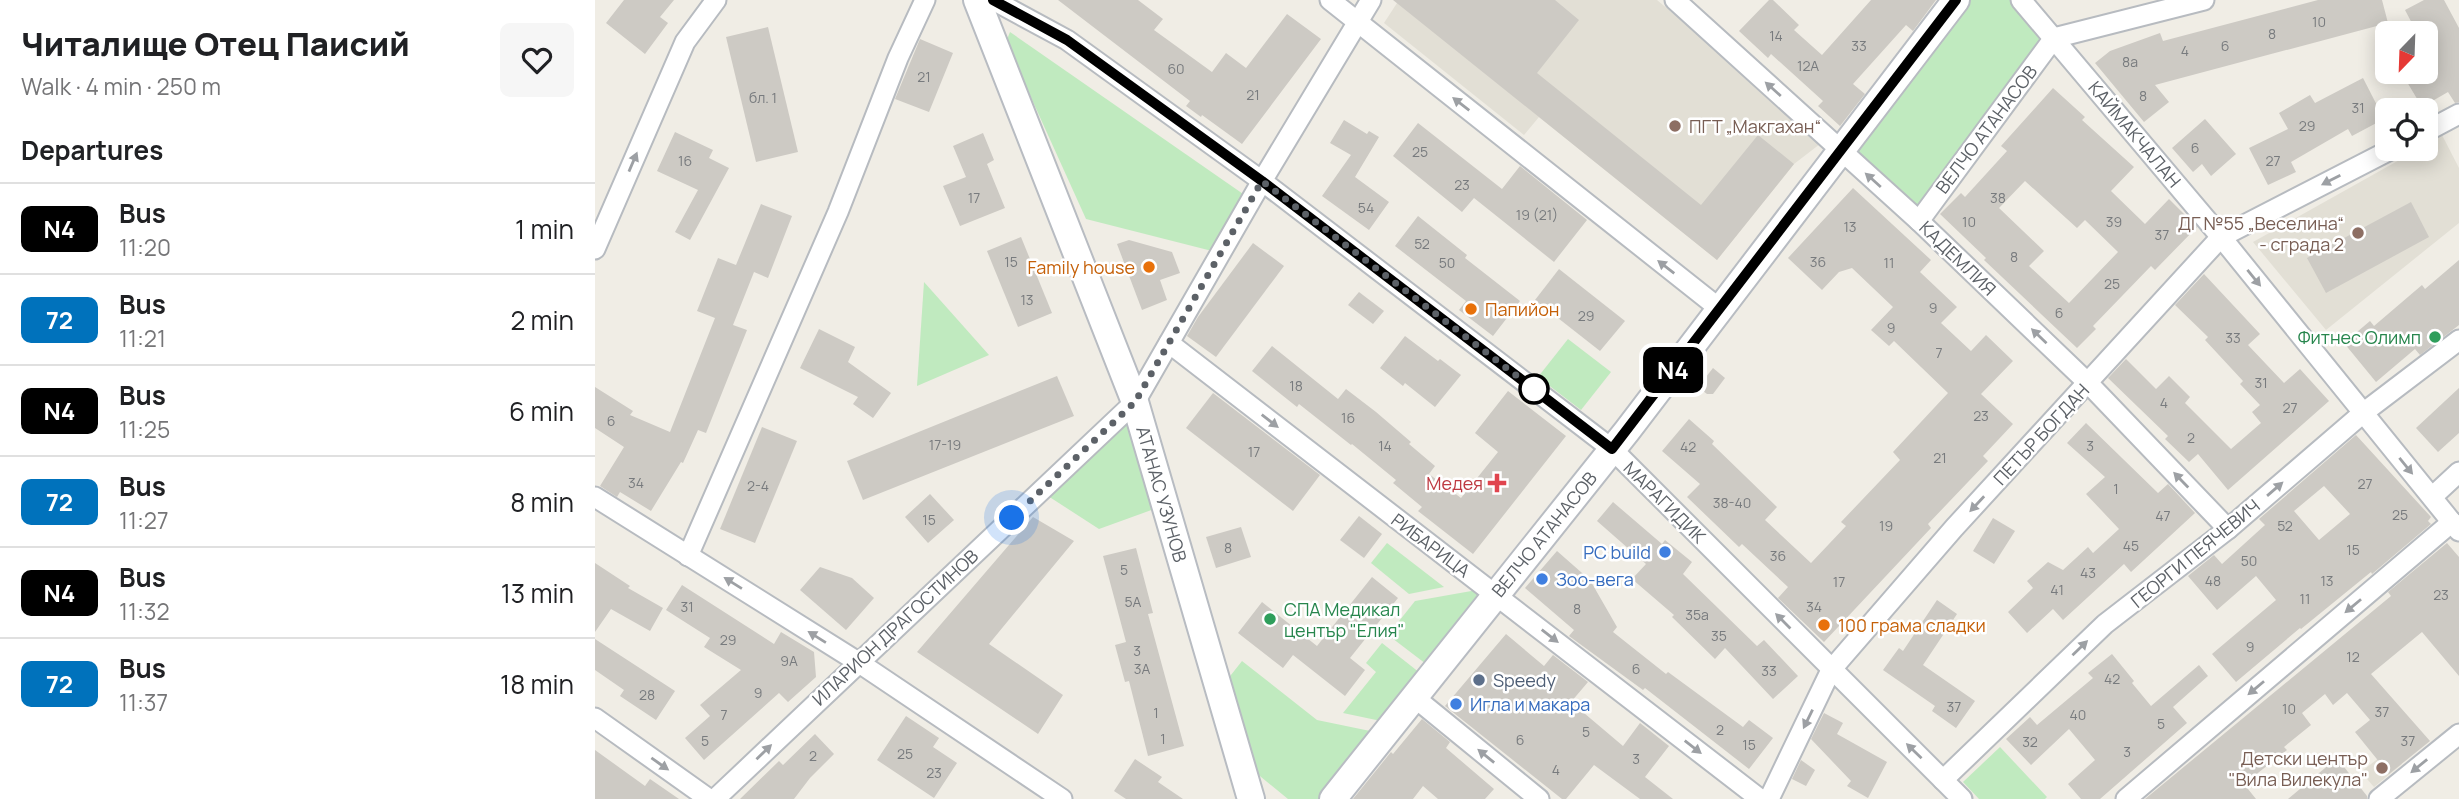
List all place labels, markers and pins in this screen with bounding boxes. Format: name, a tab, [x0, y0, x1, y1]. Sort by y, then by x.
place label: ПГТ „Макгахан“	[1689, 114, 1821, 138]
marker: ПГТ „Макгахан“	[1667, 118, 1683, 134]
place label: ДГ №55 „Веселина“ - сграда 2	[2178, 211, 2344, 256]
marker: ДГ №55 „Веселина“ - сграда 2	[2350, 225, 2366, 241]
place label: Family house	[1028, 255, 1135, 279]
marker: Family house	[1141, 259, 1157, 275]
place label: Папийон	[1485, 297, 1559, 321]
marker: Папийон	[1463, 301, 1479, 317]
place label: Фитнес Олимп	[2298, 325, 2421, 349]
marker: Фитнес Олимп	[2427, 329, 2443, 345]
unlabelled marker	[1519, 374, 1549, 404]
place label: Медея	[1426, 471, 1483, 495]
marker: Медея	[1489, 475, 1505, 491]
place label: PC build	[1583, 540, 1651, 564]
marker: PC build	[1657, 544, 1673, 560]
place label: Зоо-вега	[1556, 567, 1634, 591]
marker: Зоо-вега	[1534, 571, 1550, 587]
place label: СПА Медикaл център "Елия"	[1284, 597, 1405, 642]
marker: СПА Медикaл център "Елия"	[1262, 611, 1278, 627]
place label: 100 грама сладки	[1838, 613, 1986, 637]
marker: 100 грама сладки	[1816, 617, 1832, 633]
place label: Speedy	[1493, 668, 1556, 692]
marker: Speedy	[1471, 672, 1487, 688]
place label: Игла и макара	[1470, 692, 1590, 716]
marker: Игла и макара	[1448, 696, 1464, 712]
place label: Детски център "Вила Вилекула"	[2228, 746, 2368, 791]
marker: Детски център "Вила Вилекула"	[2374, 760, 2390, 776]

